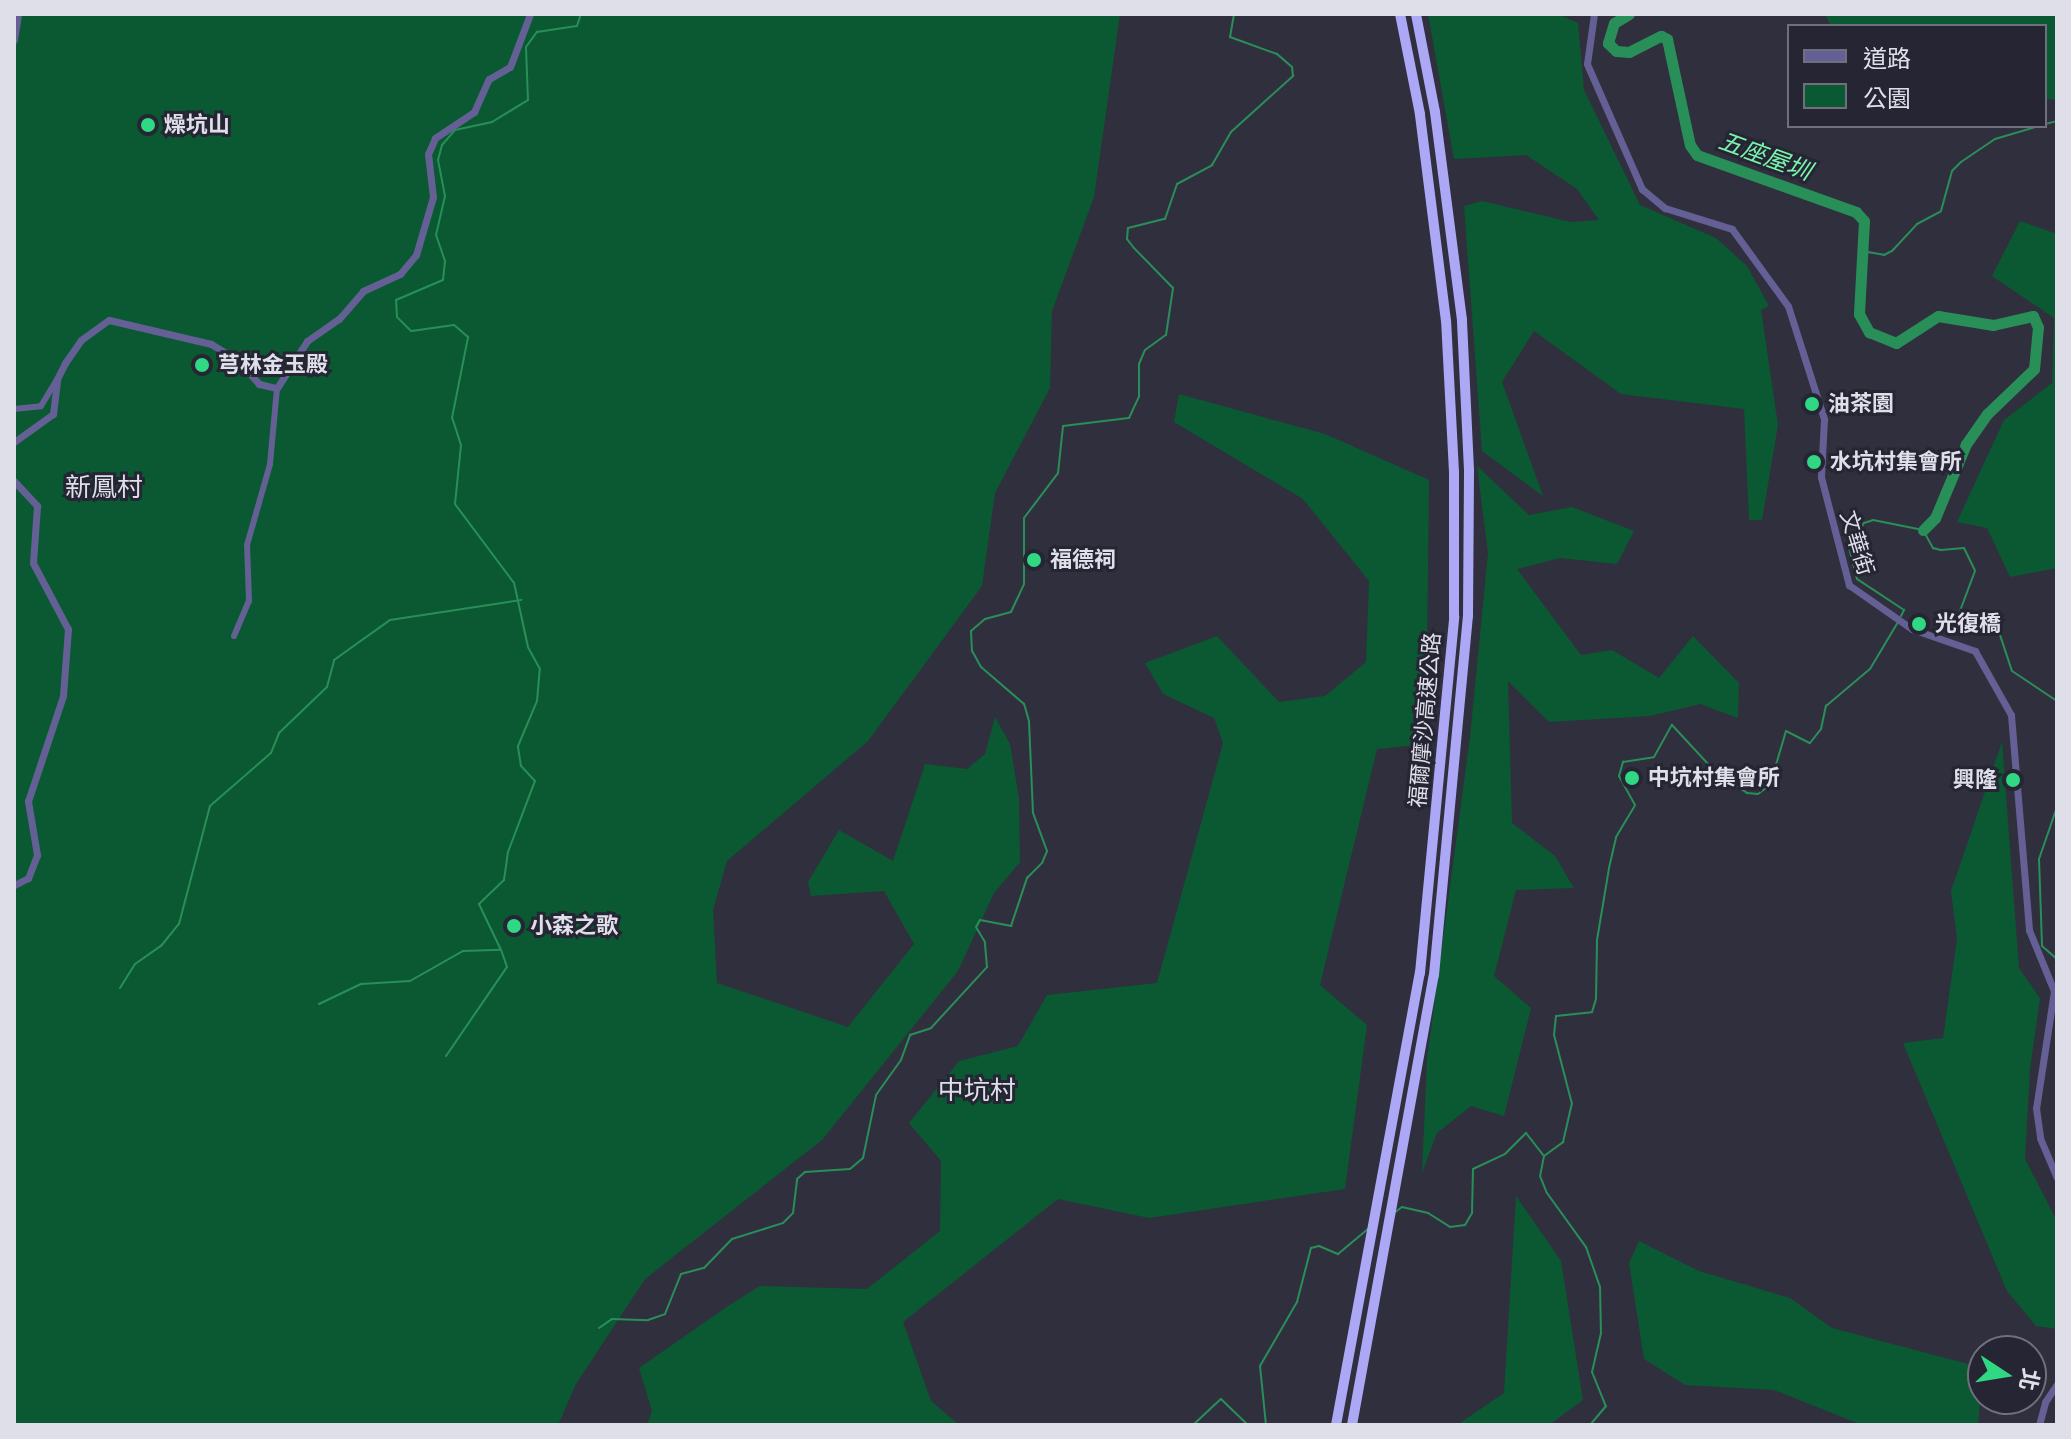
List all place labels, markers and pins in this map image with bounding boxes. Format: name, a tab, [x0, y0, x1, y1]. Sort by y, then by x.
place label: 燥坑山	[164, 112, 230, 138]
marker: 燥坑山	[139, 116, 157, 134]
place label: 芎林金玉殿	[218, 352, 328, 378]
marker: 芎林金玉殿	[193, 356, 211, 374]
place label: 油茶園	[1828, 391, 1894, 417]
marker: 油茶園	[1803, 395, 1821, 413]
place label: 水坑村集會所	[1830, 449, 1962, 475]
marker: 水坑村集會所	[1805, 453, 1823, 471]
place label: 福德祠	[1050, 547, 1116, 573]
marker: 福德祠	[1025, 551, 1043, 569]
place label: 光復橋	[1935, 611, 2001, 637]
marker: 光復橋	[1910, 615, 1928, 633]
place label: 中坑村集會所	[1648, 765, 1780, 791]
place label: 興隆	[1953, 767, 1997, 793]
marker: 中坑村集會所	[1623, 769, 1641, 787]
marker: 興隆	[2004, 771, 2022, 789]
place label: 小森之歌	[530, 913, 618, 939]
marker: 小森之歌	[505, 917, 523, 935]

